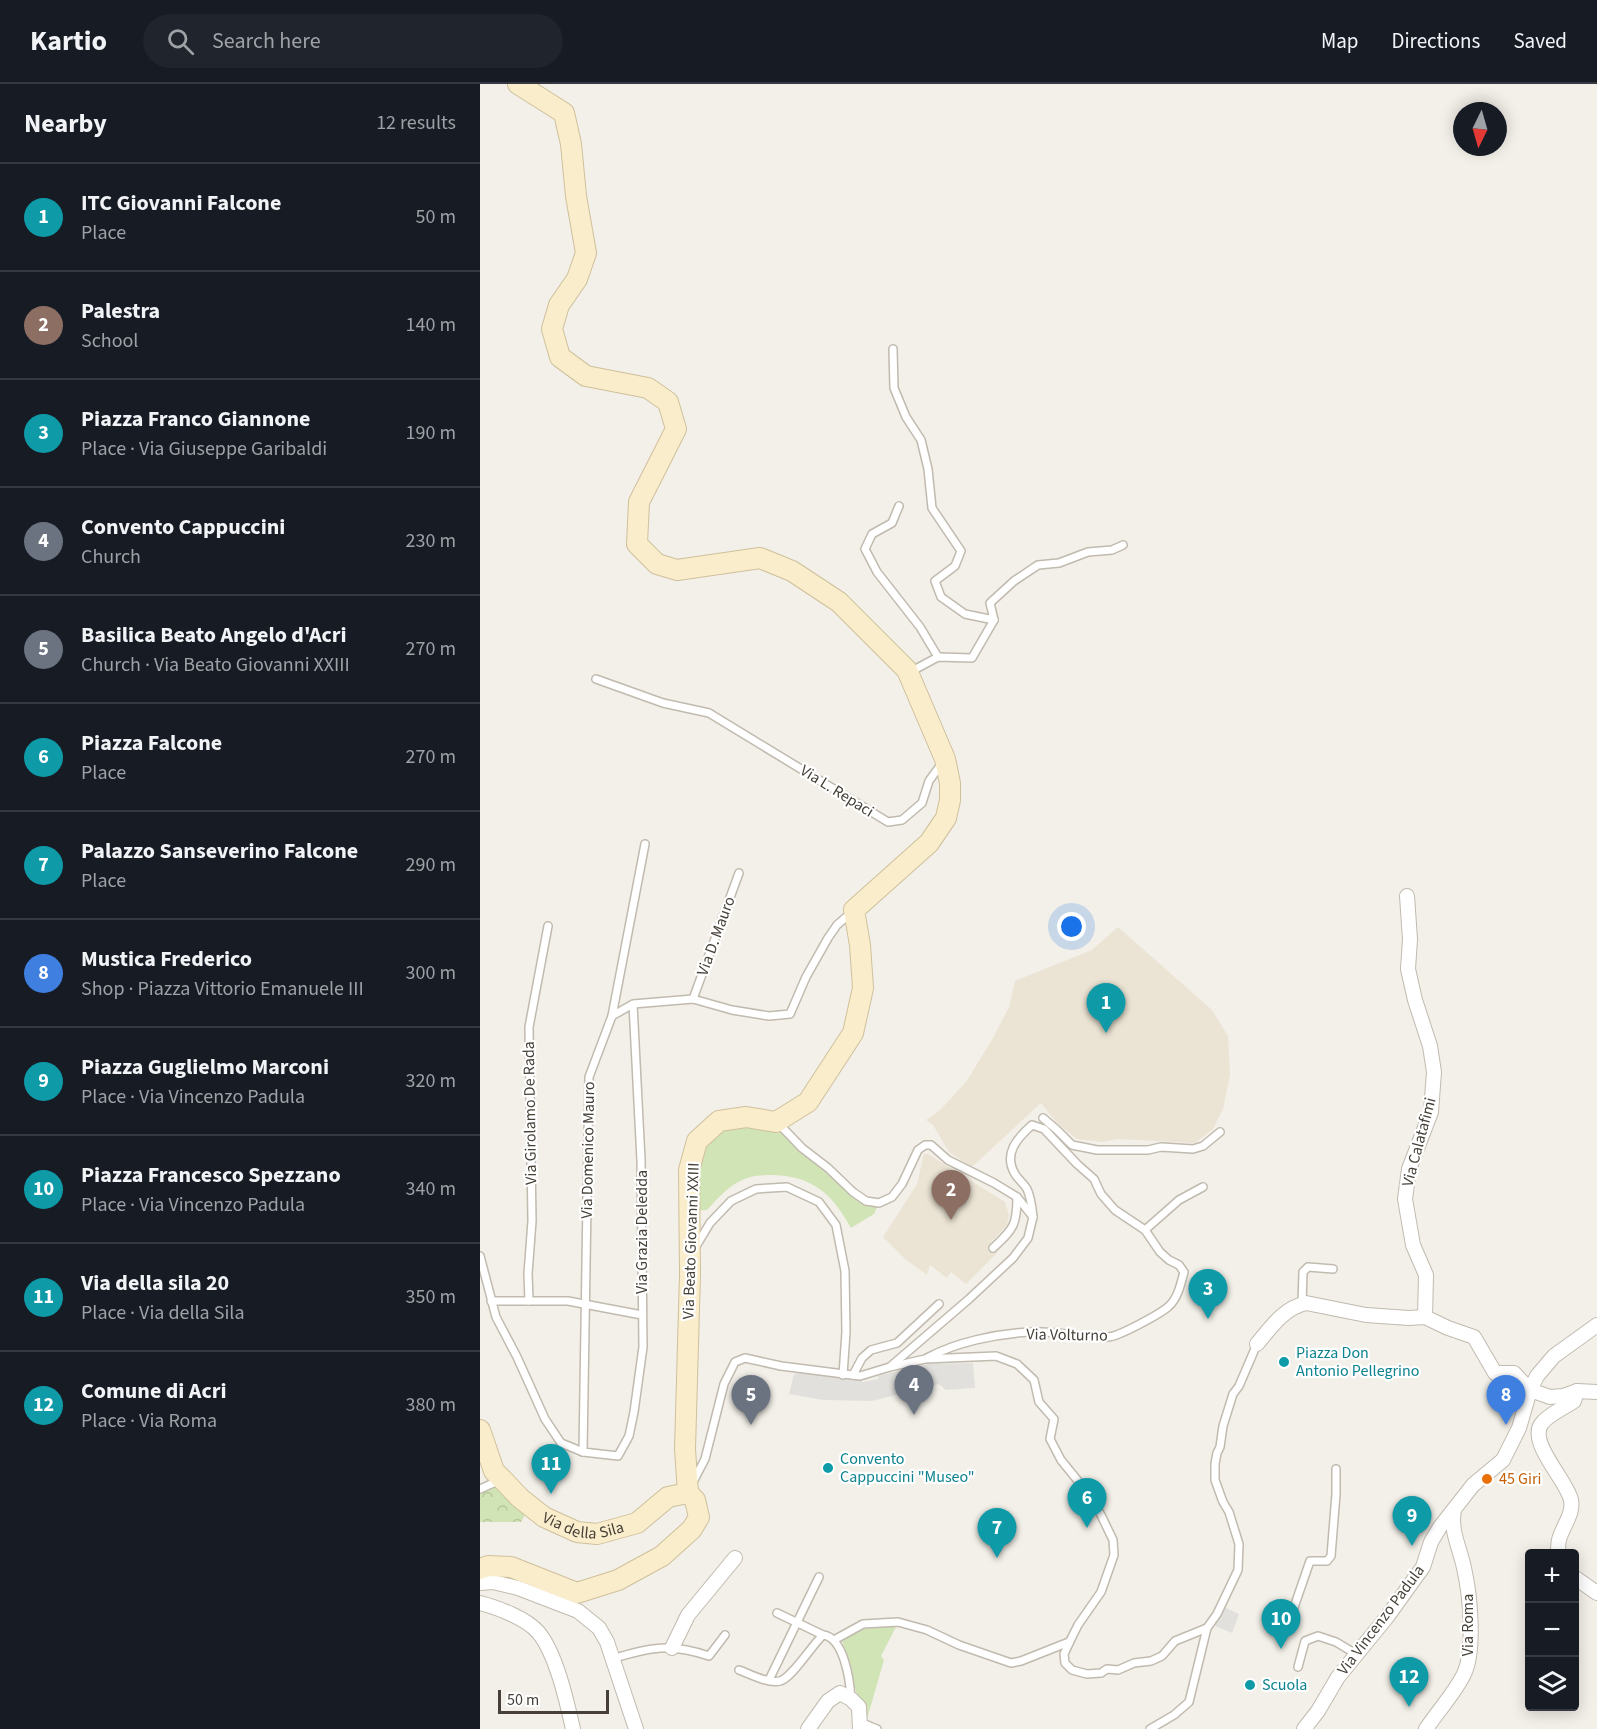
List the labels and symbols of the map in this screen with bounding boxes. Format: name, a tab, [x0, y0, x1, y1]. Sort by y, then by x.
north arrow	[1453, 102, 1507, 156]
street label: Via L. Repaci	[796, 760, 878, 822]
street label: Via D. Mauro	[691, 893, 741, 979]
your location	[1057, 912, 1086, 941]
pin: 1	[1086, 984, 1126, 1033]
street label: Via Girolamo De Rada	[518, 1041, 542, 1185]
street label: Via Domenico Mauro	[576, 1081, 600, 1219]
street label: Via Calatafimi	[1397, 1095, 1441, 1189]
street label: Via Beato Giovanni XXIII	[677, 1162, 705, 1320]
street label: Via Grazia Deledda	[631, 1170, 653, 1294]
pin: 2	[932, 1170, 970, 1220]
pin: 3	[1188, 1270, 1228, 1319]
street label: Via Volturno	[1026, 1323, 1108, 1347]
place label: Piazza Don Antonio Pellegrino	[1296, 1342, 1419, 1382]
marker: Piazza Don Antonio Pellegrino	[1277, 1355, 1291, 1369]
pin: 4	[894, 1366, 934, 1415]
pin: 5	[732, 1376, 770, 1425]
pin: 8	[1486, 1376, 1526, 1425]
pin: 11	[532, 1444, 570, 1494]
place label: Convento Cappuccini "Museo"	[840, 1448, 975, 1488]
marker: Convento Cappuccini "Museo"	[821, 1461, 835, 1475]
place label: 45 Giri	[1499, 1468, 1541, 1490]
marker: 45 Giri	[1480, 1472, 1494, 1486]
pin: 6	[1068, 1478, 1106, 1528]
pin: 9	[1392, 1496, 1432, 1546]
street label: Via della Sila	[539, 1507, 626, 1545]
pin: 7	[978, 1508, 1016, 1558]
street label: Via Vincenzo Padula	[1332, 1560, 1430, 1680]
street label: Via Roma	[1457, 1594, 1479, 1656]
pin: 10	[1262, 1600, 1300, 1649]
pin: 12	[1390, 1658, 1428, 1707]
place label: Scuola	[1262, 1674, 1307, 1696]
marker: Scuola	[1243, 1678, 1257, 1692]
scale bar	[498, 1687, 609, 1714]

